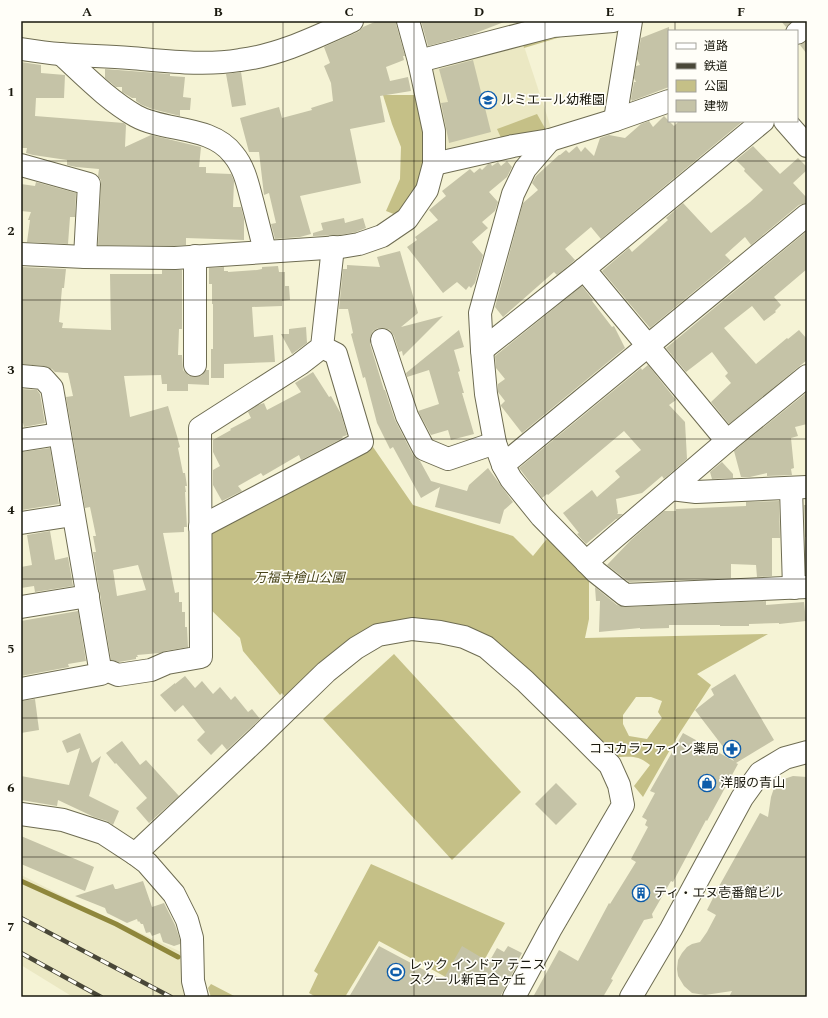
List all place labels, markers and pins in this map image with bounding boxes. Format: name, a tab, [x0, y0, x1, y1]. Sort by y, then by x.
school or university icon: ルミエール幼稚園	[478, 90, 498, 110]
place label: ルミエール幼稚園	[501, 90, 605, 110]
place label: ココカラファイン薬局	[589, 739, 719, 759]
pharmacy icon: ココカラファイン薬局	[722, 739, 742, 759]
shop icon: 洋服の青山	[697, 773, 717, 793]
place label: 洋服の青山	[720, 773, 785, 793]
building icon: ティ・エヌ壱番館ビル	[631, 883, 651, 903]
place label: ティ・エヌ壱番館ビル	[654, 883, 783, 903]
place label: レック インドア テニス スクール新百合ヶ丘	[409, 955, 546, 990]
sports icon: レック インドア テニス スクール新百合ヶ丘	[386, 962, 406, 982]

